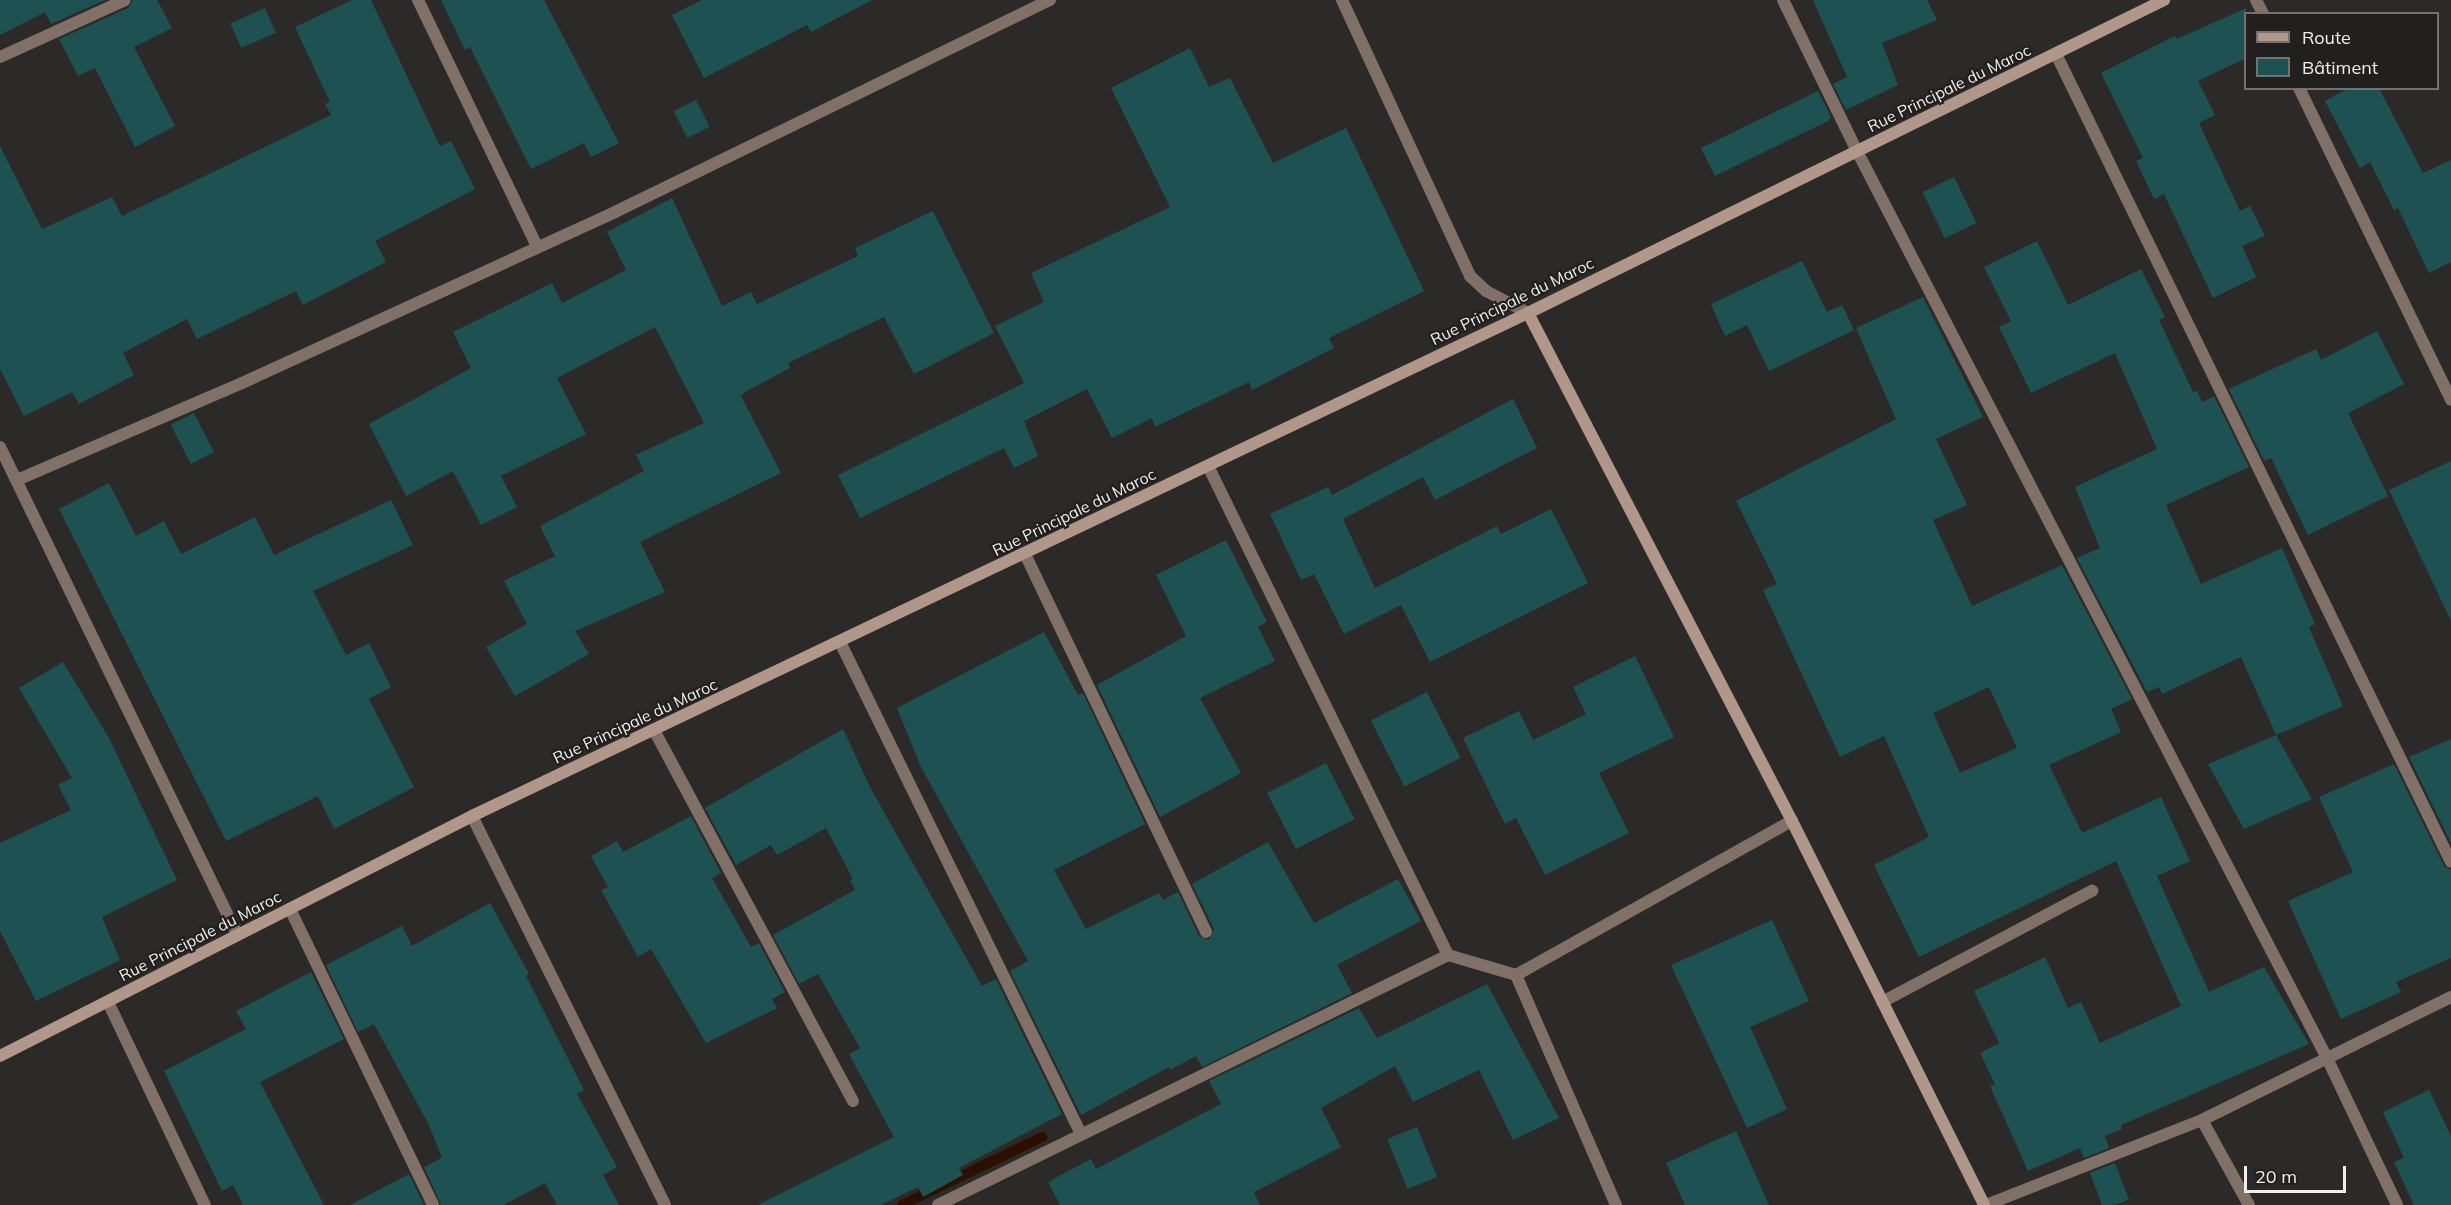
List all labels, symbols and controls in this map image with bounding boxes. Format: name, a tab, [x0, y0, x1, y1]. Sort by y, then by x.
legend	[2244, 12, 2439, 90]
text: Route	[2302, 26, 2351, 49]
street label: Rue Principale du Maroc	[1864, 40, 2034, 136]
text: Bâtiment	[2302, 56, 2378, 79]
street label: Rue Principale du Maroc	[1427, 253, 1597, 349]
street label: Rue Principale du Maroc	[989, 464, 1159, 560]
street label: Rue Principale du Maroc	[550, 674, 720, 768]
street label: Rue Principale du Maroc	[116, 887, 284, 985]
scale bar	[2247, 1154, 2349, 1192]
text: 20 m	[2255, 1165, 2297, 1188]

